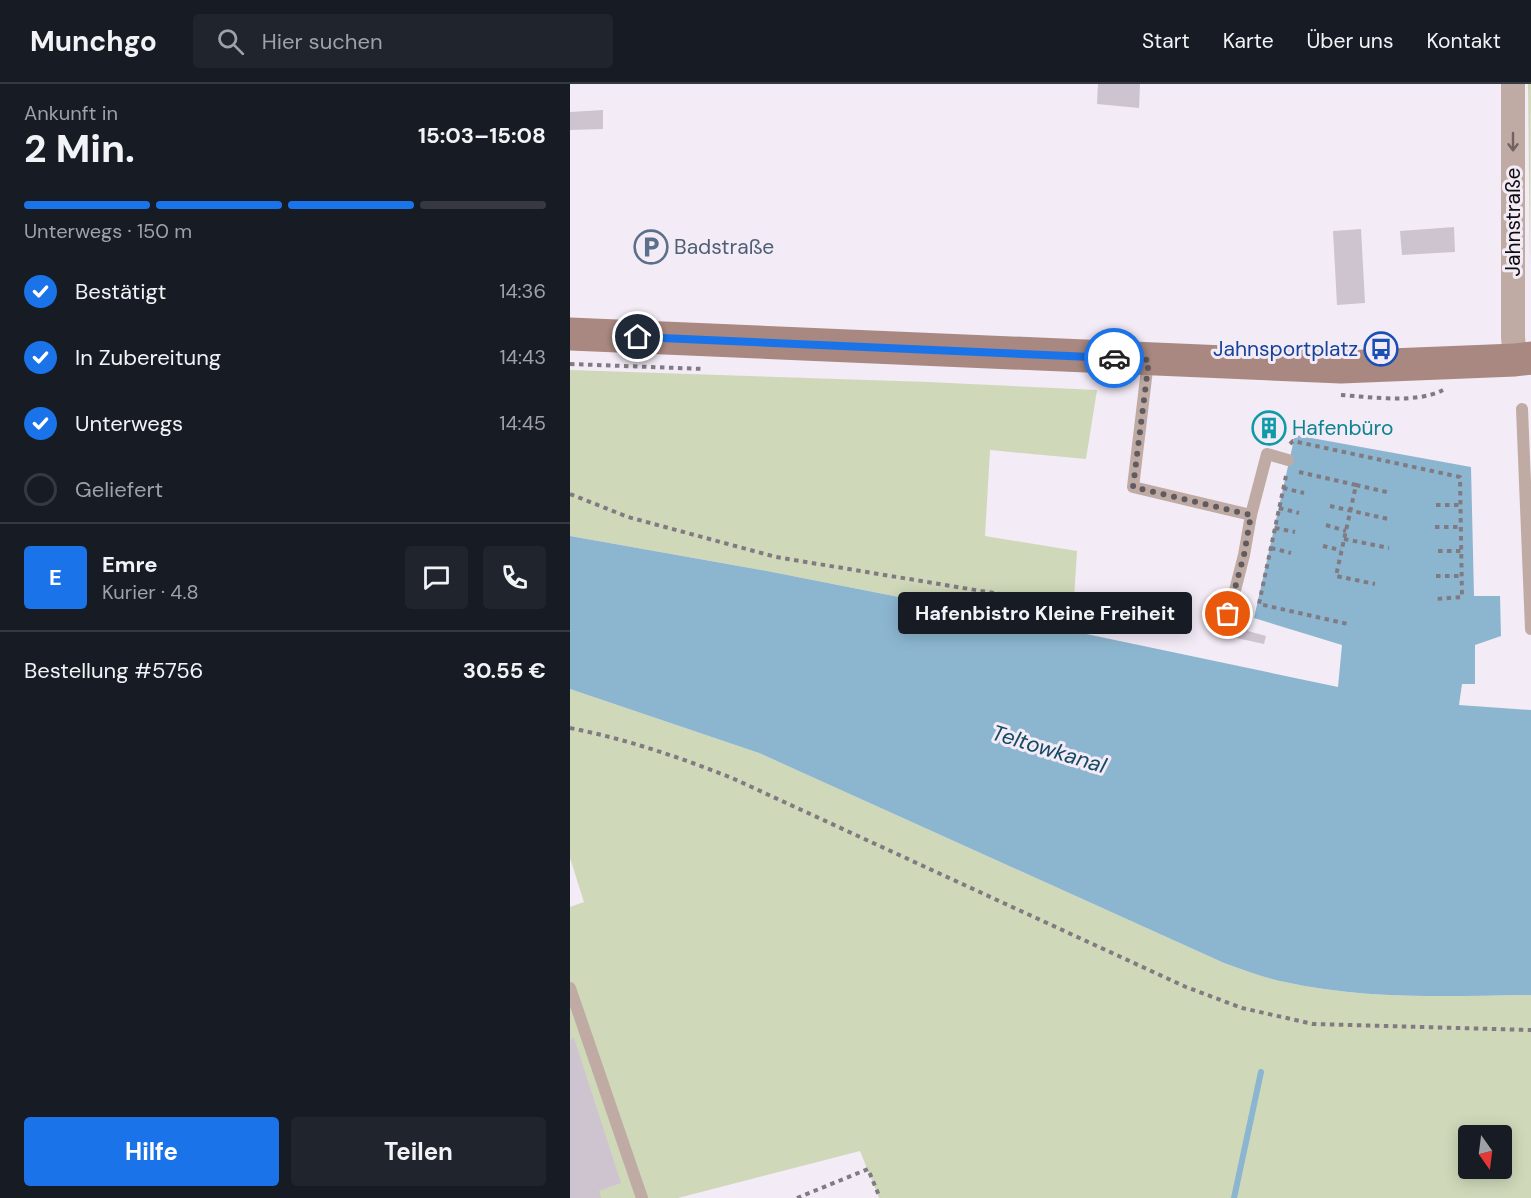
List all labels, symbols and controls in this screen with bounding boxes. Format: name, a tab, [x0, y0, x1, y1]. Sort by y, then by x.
search box	[193, 14, 613, 68]
text: Munchgo	[30, 23, 157, 60]
icon: search	[214, 25, 247, 58]
text: Hier suchen	[262, 27, 383, 56]
text: Start	[1142, 27, 1190, 55]
text: Karte	[1223, 27, 1274, 55]
text: Über uns	[1307, 27, 1393, 55]
text: Kontakt	[1426, 27, 1501, 55]
text: Ankunft in	[24, 100, 118, 126]
text: 15:03–15:08	[418, 121, 546, 150]
text: 2 Min.	[24, 123, 135, 174]
one-way arrow	[1507, 132, 1519, 152]
street label: Jahnstraße	[1499, 167, 1527, 277]
text: Unterwegs · 150 m	[24, 218, 192, 244]
parking icon: Badstraße	[633, 229, 669, 265]
place label: Badstraße	[674, 233, 774, 261]
icon: check	[24, 275, 57, 308]
text: Bestätigt	[75, 277, 166, 306]
text: 14:36	[499, 278, 546, 304]
pin	[612, 311, 663, 362]
icon: home	[621, 320, 654, 353]
courier	[1084, 328, 1144, 388]
bus stop icon: Jahnsportplatz	[1363, 331, 1399, 367]
place label: Jahnsportplatz	[1213, 335, 1358, 363]
icon: check	[24, 341, 57, 374]
icon: car	[1098, 342, 1131, 375]
text: In Zubereitung	[75, 343, 221, 372]
text: 14:43	[500, 344, 546, 370]
icon: check	[24, 407, 57, 440]
text: Unterwegs	[75, 409, 183, 438]
text: 14:45	[499, 410, 546, 436]
building icon: Hafenbüro	[1251, 410, 1287, 446]
place label: Hafenbüro	[1292, 414, 1393, 442]
text: Geliefert	[75, 475, 163, 504]
button: chat	[405, 546, 468, 609]
button: phone	[483, 546, 546, 609]
text: Emre	[102, 550, 158, 579]
text: E	[49, 563, 62, 592]
text: Kurier · 4.8	[102, 579, 199, 605]
pin	[1202, 588, 1253, 639]
callout: Hafenbistro Kleine Freiheit	[898, 593, 1192, 635]
icon: bag	[1211, 597, 1244, 630]
text: Hafenbistro Kleine Freiheit	[915, 600, 1175, 626]
text: Bestellung #5756	[24, 656, 203, 685]
text: 30.55 €	[463, 656, 546, 685]
water label: Teltowkanal	[988, 718, 1111, 780]
button: Hilfe	[24, 1117, 279, 1186]
button: Teilen	[291, 1117, 546, 1186]
north arrow	[1458, 1125, 1512, 1179]
map controls	[1458, 1125, 1512, 1179]

